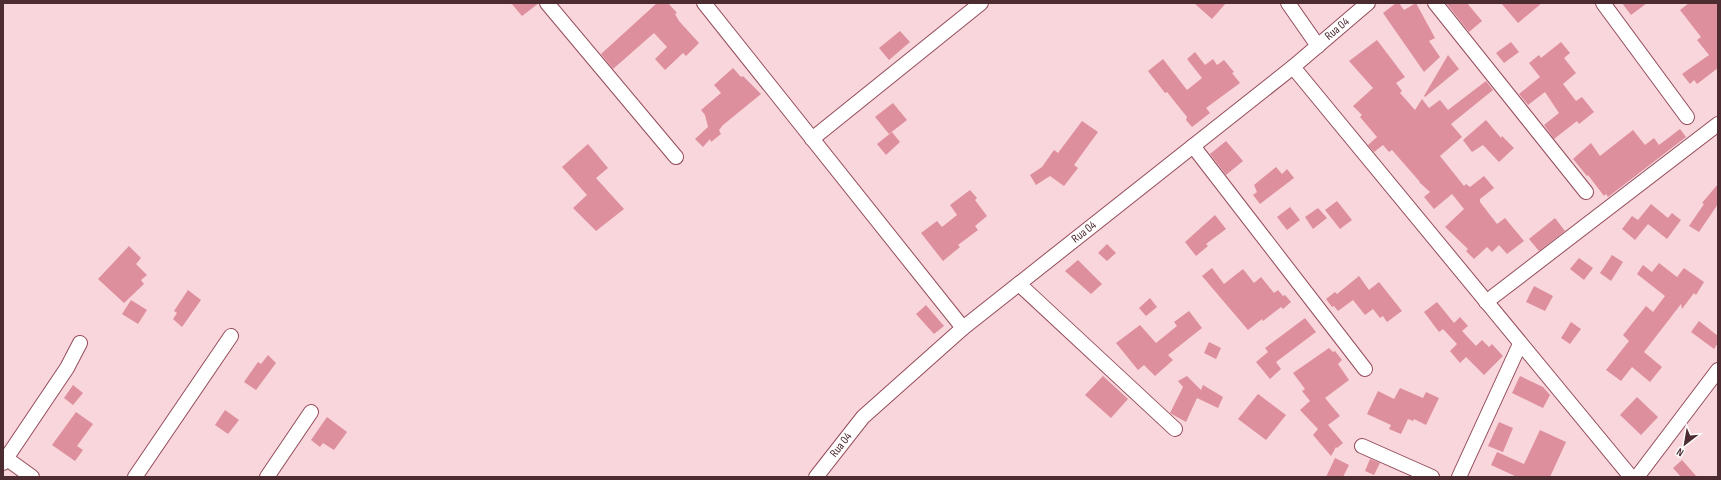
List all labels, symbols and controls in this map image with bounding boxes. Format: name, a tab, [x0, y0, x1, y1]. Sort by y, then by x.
street label: Rua 04	[1322, 14, 1352, 44]
street label: Rua 04	[1069, 218, 1099, 246]
north arrow	[1665, 424, 1705, 464]
street label: Rua 04	[827, 430, 855, 460]
text: N	[1674, 445, 1686, 459]

